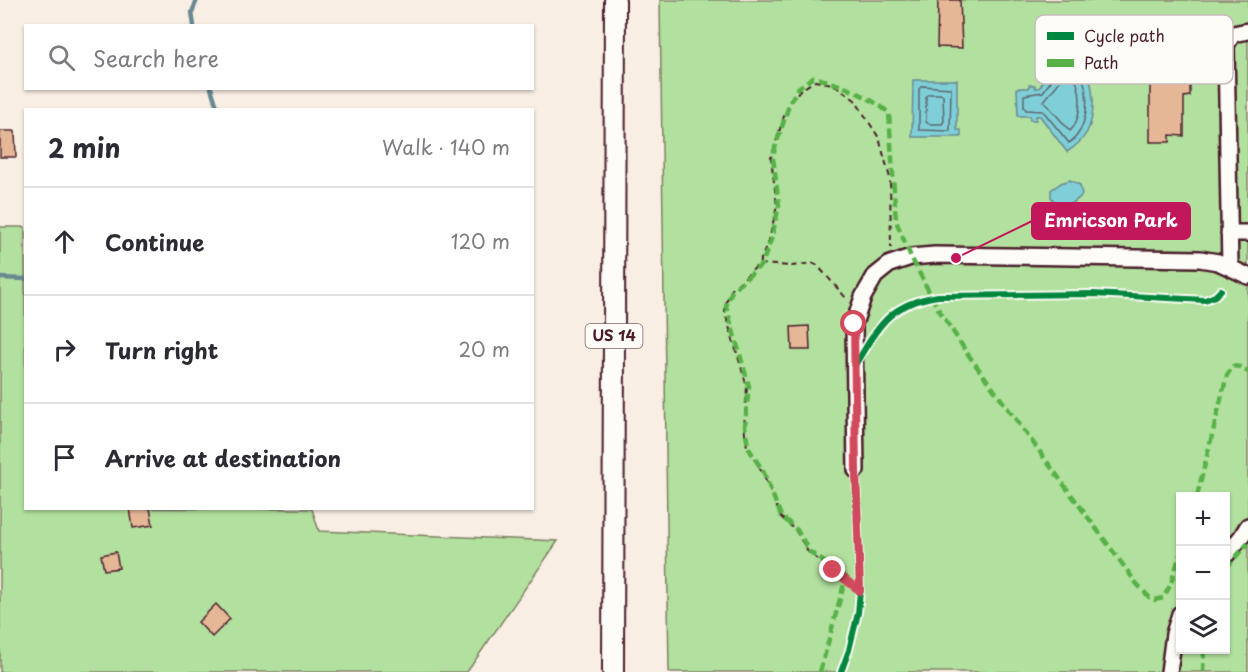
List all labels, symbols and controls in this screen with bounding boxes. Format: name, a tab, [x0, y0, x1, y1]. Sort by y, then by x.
legend	[1035, 15, 1233, 84]
text: Cycle path	[1084, 23, 1165, 47]
search box	[24, 24, 534, 90]
icon: search	[45, 41, 78, 74]
text: Search here	[93, 41, 219, 74]
text: Path	[1084, 50, 1119, 74]
text: 2 min	[48, 128, 121, 167]
text: Walk · 140 m	[382, 132, 510, 162]
callout: Emricson Park	[1032, 203, 1190, 239]
text: Emricson Park	[1044, 206, 1178, 233]
icon: ahead	[48, 225, 81, 258]
text: Continue	[105, 225, 204, 258]
text: 120 m	[451, 226, 510, 256]
route start	[840, 310, 866, 336]
road number: US 14	[586, 324, 642, 348]
icon: right	[48, 333, 81, 366]
text: Turn right	[105, 333, 218, 366]
text: 20 m	[458, 334, 510, 364]
icon: arrive	[48, 441, 81, 474]
text: Arrive at destination	[105, 441, 341, 474]
map controls	[1176, 492, 1230, 654]
button: +	[1176, 492, 1230, 546]
button: −	[1176, 546, 1230, 600]
route end	[819, 556, 845, 582]
button: layers	[1176, 600, 1230, 654]

